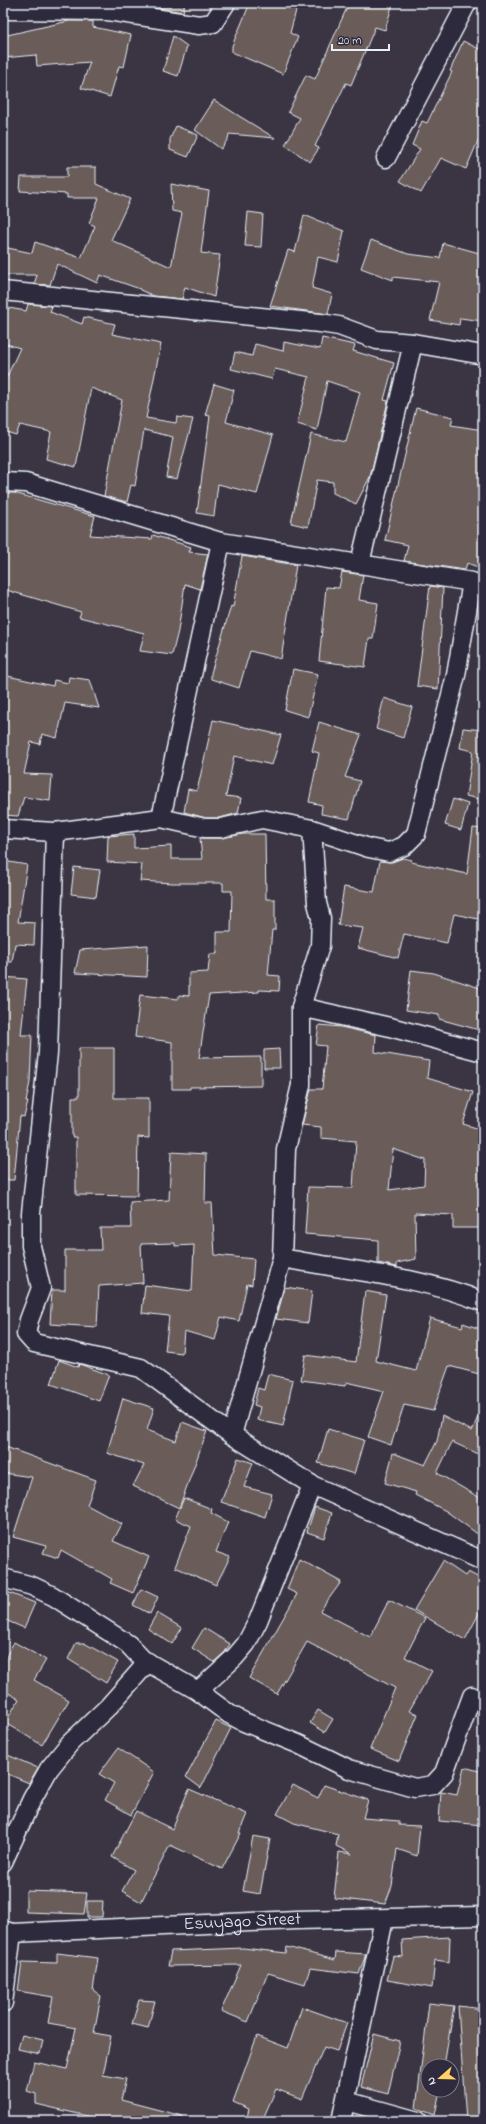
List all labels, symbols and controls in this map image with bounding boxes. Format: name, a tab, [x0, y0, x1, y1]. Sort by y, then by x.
scale bar	[332, 26, 389, 52]
text: 20 m	[338, 32, 361, 50]
street label: Esuyago Street	[183, 1907, 301, 1938]
north arrow	[420, 2058, 460, 2098]
text: N	[423, 2075, 440, 2087]

